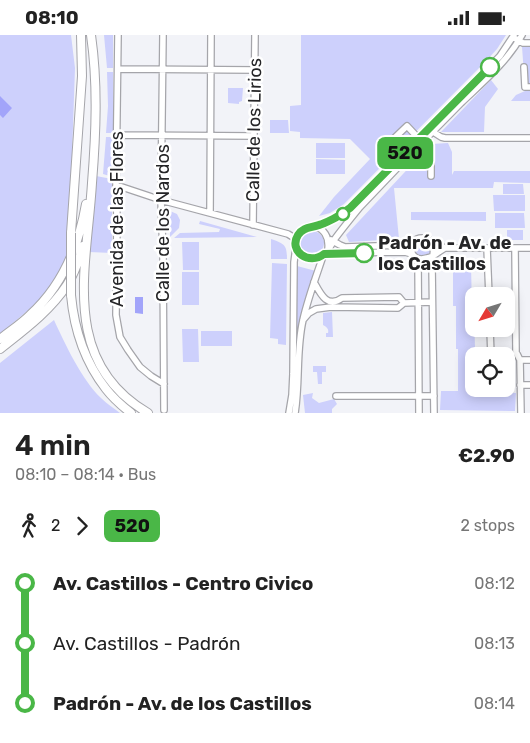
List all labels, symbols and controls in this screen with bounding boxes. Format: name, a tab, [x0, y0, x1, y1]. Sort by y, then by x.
text: 08:10	[25, 6, 79, 29]
unlabelled marker	[480, 57, 500, 77]
street label: Calle de los Lirios	[242, 58, 266, 202]
street label: Avenida de las Flores	[106, 131, 128, 307]
line badge: 520	[376, 137, 434, 169]
text: 520	[387, 142, 423, 164]
street label: Calle de los Nardos	[152, 144, 174, 302]
unlabelled marker	[336, 207, 350, 221]
place label: Padrón - Av. de los Castillos	[378, 232, 512, 275]
marker: Padrón - Av. de los Castillos	[354, 243, 374, 263]
north arrow	[465, 287, 515, 337]
map controls	[465, 287, 515, 397]
button: locate	[465, 347, 515, 397]
text: 4 min	[15, 429, 91, 462]
text: €2.90	[458, 444, 515, 467]
text: 08:10 – 08:14 · Bus	[15, 465, 156, 484]
icon: walk	[15, 512, 43, 540]
icon: forward	[68, 512, 96, 540]
text: 520	[114, 515, 150, 537]
text: 2	[51, 516, 60, 535]
text: 2 stops	[460, 516, 515, 535]
text: Av. Castillos - Centro Civico	[53, 572, 313, 595]
text: 08:12	[474, 574, 515, 593]
text: Av. Castillos - Padrón	[53, 632, 241, 655]
text: 08:13	[474, 634, 515, 653]
text: Padrón - Av. de los Castillos	[53, 692, 312, 715]
text: 08:14	[474, 694, 515, 713]

